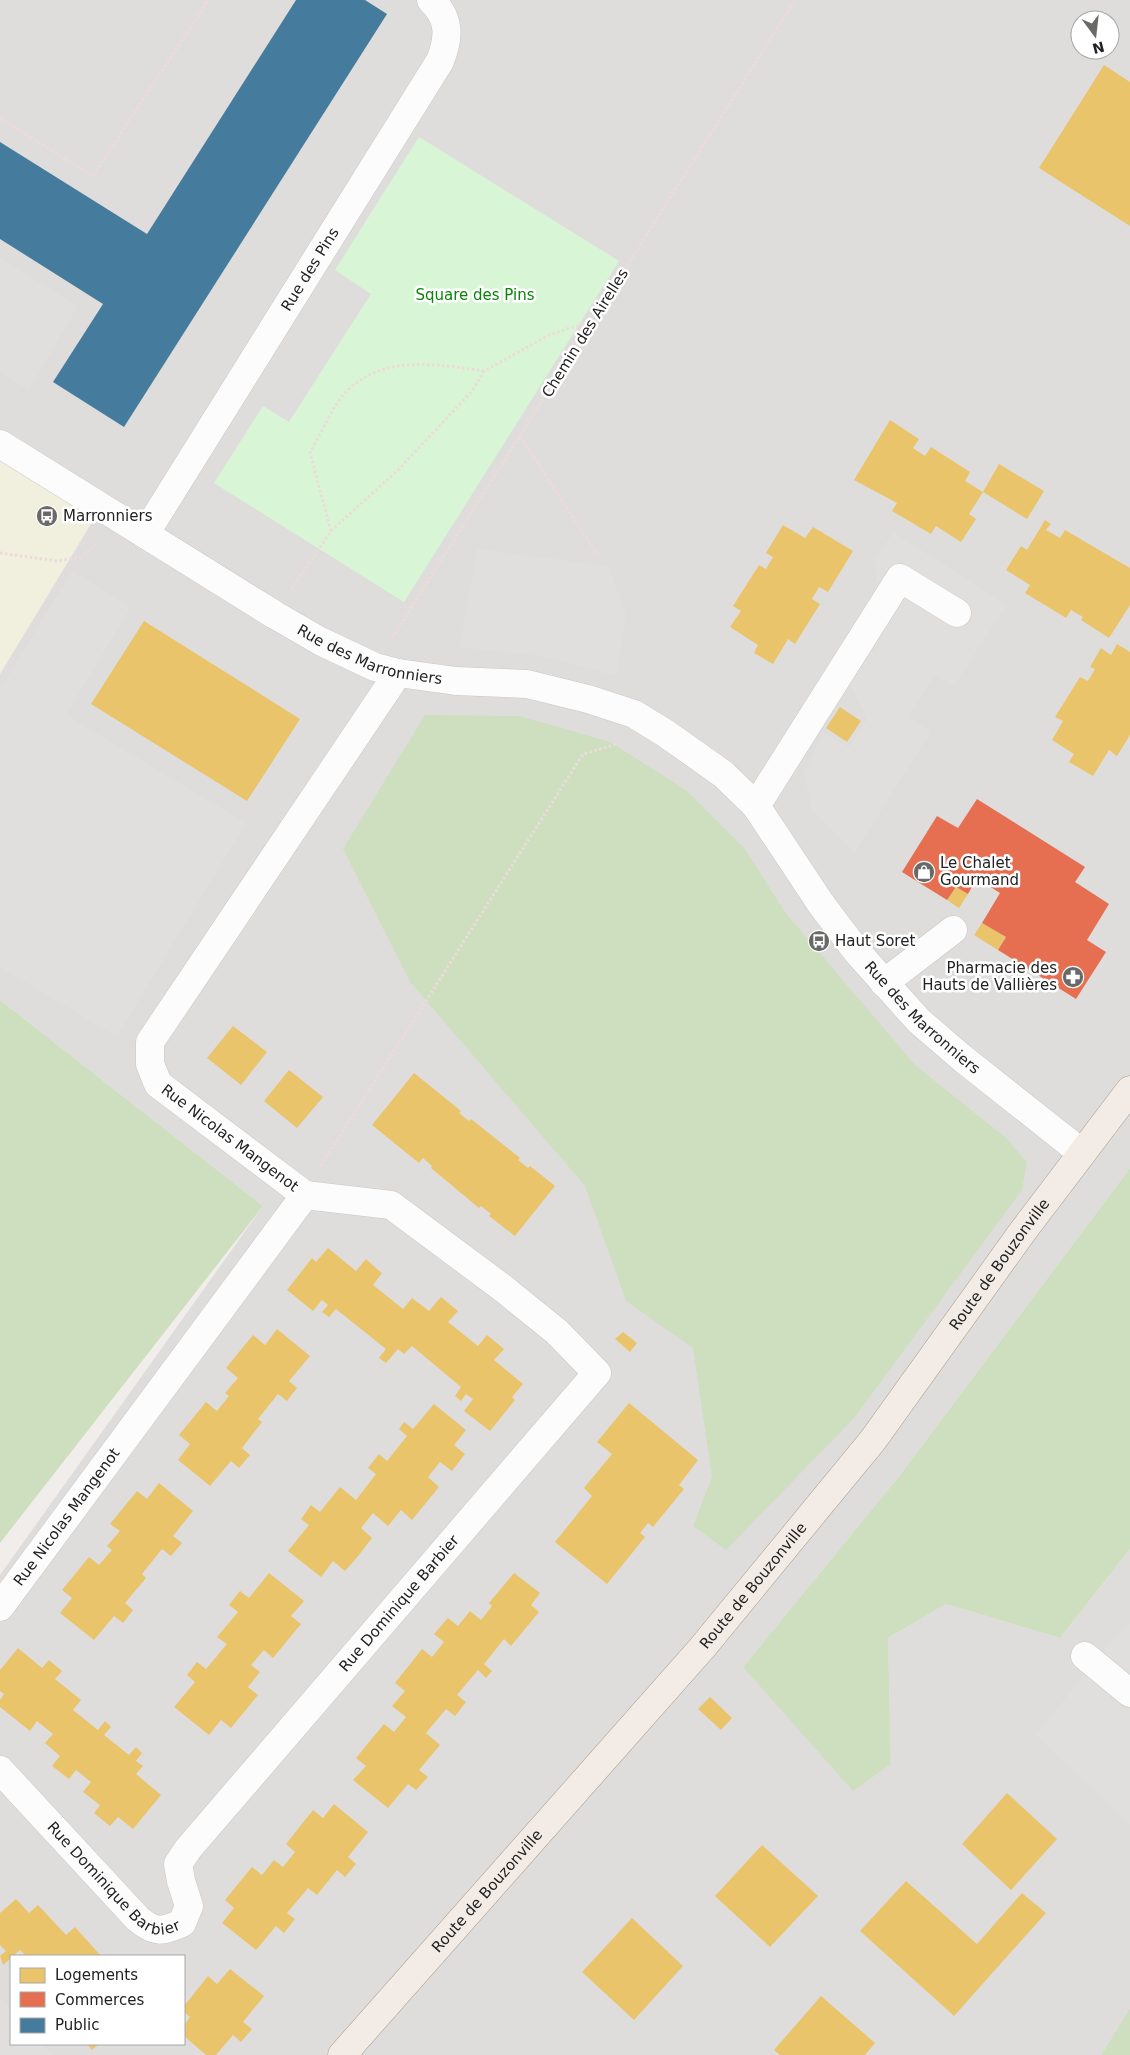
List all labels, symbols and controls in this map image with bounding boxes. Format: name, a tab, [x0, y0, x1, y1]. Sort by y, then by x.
north arrow	[1070, 10, 1120, 60]
text: N	[1091, 38, 1106, 57]
street label: Rue des Pins	[277, 224, 343, 314]
street label: Chemin des Airelles	[538, 265, 632, 401]
park label: Square des Pins	[415, 286, 535, 304]
bus stop icon: Marronniers	[35, 504, 59, 528]
place label: Marronniers	[63, 507, 153, 525]
street label: Rue des Marronniers	[294, 621, 444, 688]
place label: Le Chalet Gourmand	[940, 854, 1019, 889]
shop icon: Le Chalet Gourmand	[912, 860, 936, 884]
bus stop icon: Haut Soret	[807, 929, 831, 953]
place label: Haut Soret	[835, 932, 915, 950]
street label: Rue des Marronniers	[861, 958, 984, 1078]
place label: Pharmacie des Hauts de Vallières	[922, 959, 1057, 994]
pharmacy icon: Pharmacie des Hauts de Vallières	[1061, 965, 1085, 989]
street label: Rue Nicolas Mangenot	[158, 1081, 302, 1195]
street label: Route de Bouzonville	[946, 1195, 1053, 1334]
street label: Rue Nicolas Mangenot	[10, 1444, 124, 1590]
street label: Route de Bouzonville	[696, 1519, 810, 1653]
street label: Rue Dominique Barbier	[335, 1531, 463, 1675]
street label: Rue Dominique Barbier	[44, 1818, 183, 1939]
street label: Route de Bouzonville	[428, 1826, 546, 1956]
legend	[10, 1955, 185, 2045]
text: Logements	[55, 1966, 138, 1984]
text: Commerces	[55, 1991, 144, 2009]
text: Public	[55, 2016, 99, 2034]

